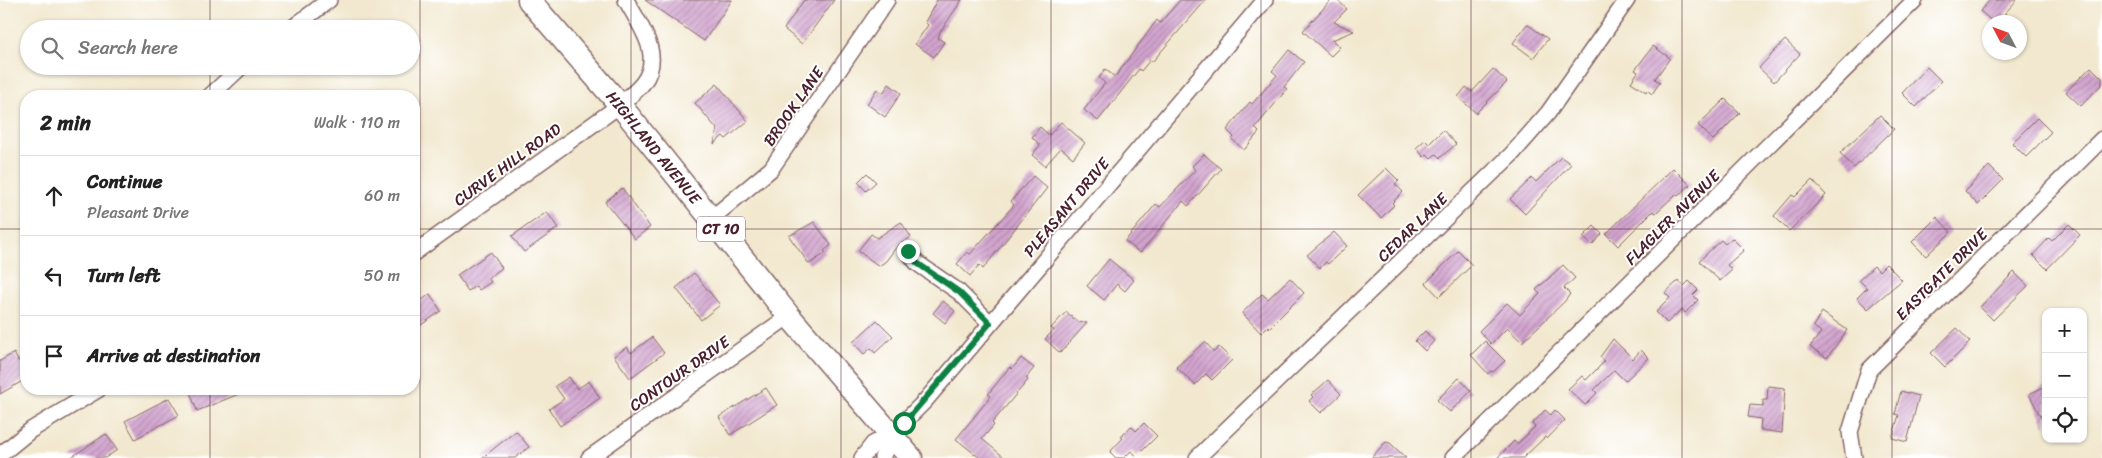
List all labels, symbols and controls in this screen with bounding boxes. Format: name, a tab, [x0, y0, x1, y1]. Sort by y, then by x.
north arrow	[1982, 15, 2027, 60]
search box	[20, 20, 420, 75]
text: Search here	[78, 31, 178, 64]
icon: search	[38, 34, 66, 62]
street label: BROOK LANE	[755, 59, 832, 152]
street label: HIGHLAND AVENUE	[598, 84, 710, 212]
text: 2 min	[40, 104, 91, 142]
text: Walk · 110 m	[314, 108, 400, 137]
street label: CURVE HILL ROAD	[447, 115, 568, 214]
street label: PLEASANT DRIVE	[1016, 150, 1118, 264]
street label: FLAGLER AVENUE	[1618, 162, 1728, 272]
text: Continue	[87, 165, 163, 198]
text: 60 m	[364, 181, 400, 210]
icon: ahead	[40, 182, 68, 210]
street label: CEDAR LANE	[1370, 185, 1456, 269]
text: Pleasant Drive	[87, 198, 189, 227]
road number: CT 10	[697, 216, 745, 242]
street label: EASTGATE DRIVE	[1888, 220, 1995, 328]
route end	[897, 240, 920, 263]
text: Turn left	[87, 259, 160, 292]
text: 50 m	[364, 261, 400, 290]
icon: left	[40, 262, 68, 290]
map controls	[2042, 308, 2087, 443]
button: +	[2042, 308, 2087, 353]
street label: CONTOUR DRIVE	[623, 327, 737, 419]
text: Arrive at destination	[87, 339, 260, 372]
icon: arrive	[40, 342, 68, 370]
button: −	[2042, 353, 2087, 398]
button: locate	[2042, 398, 2087, 443]
route start	[893, 412, 916, 435]

